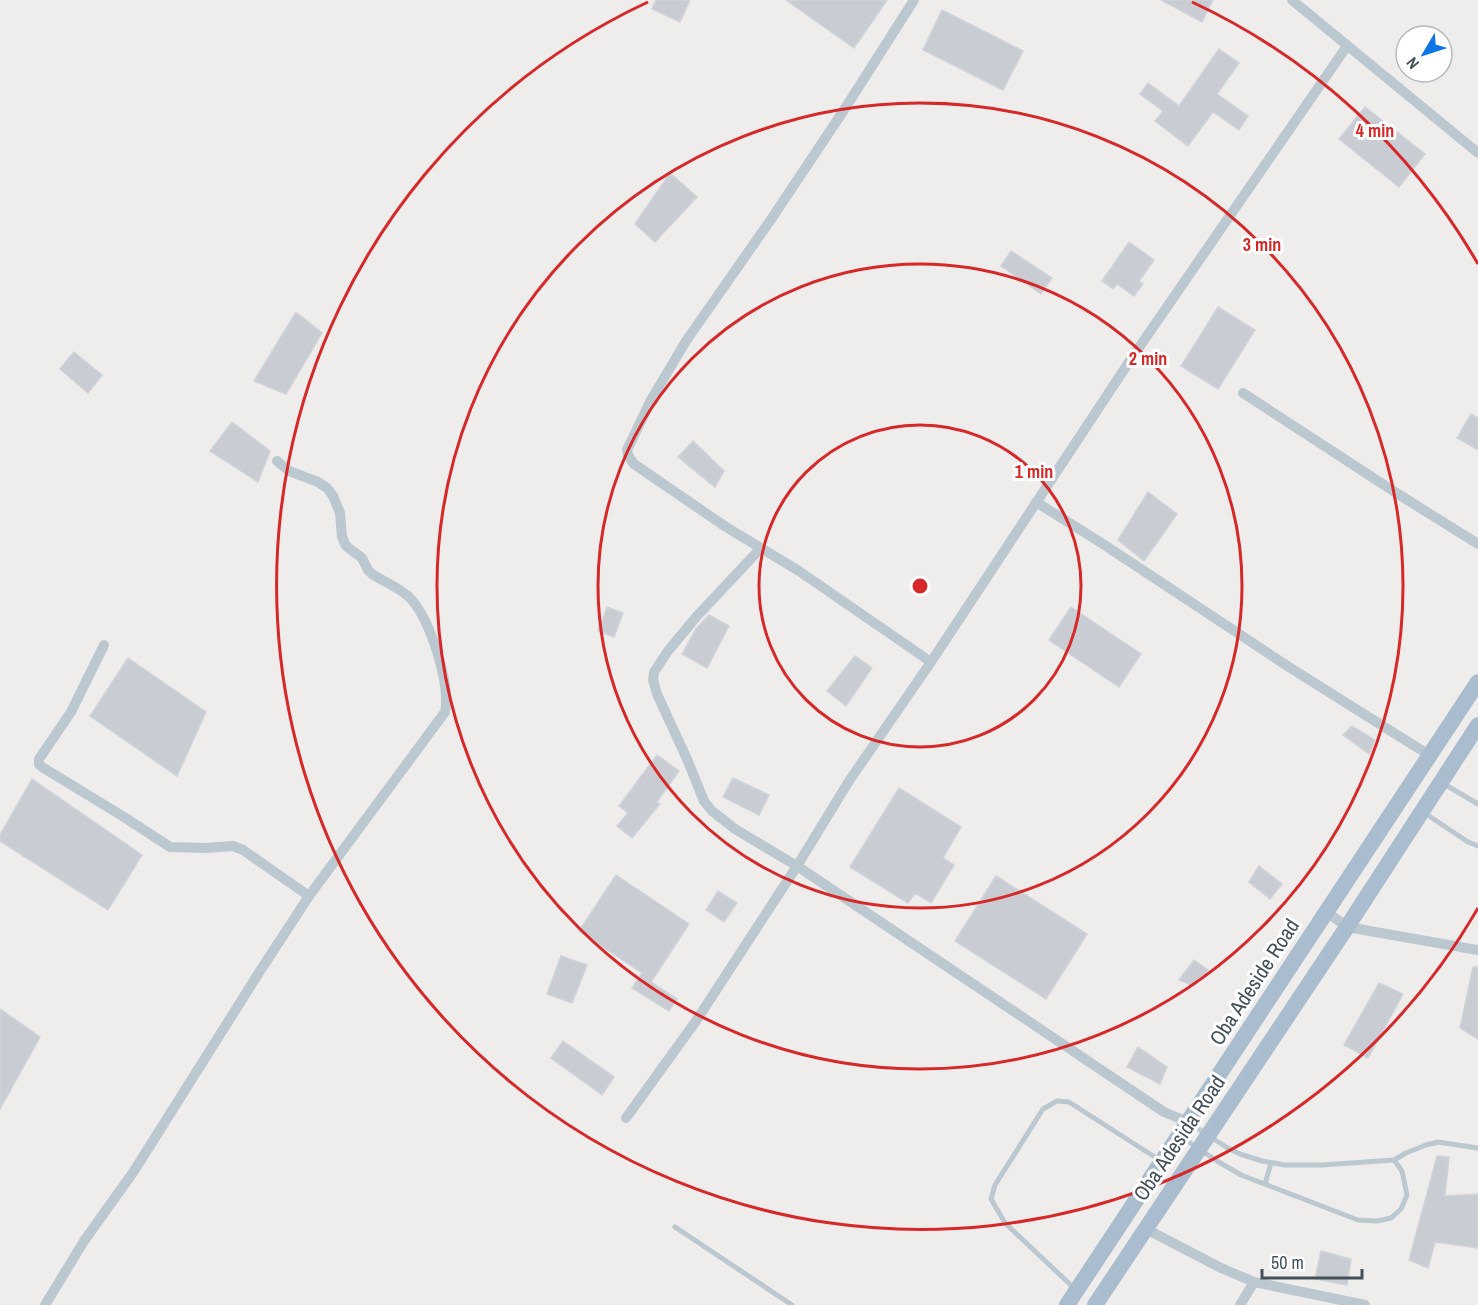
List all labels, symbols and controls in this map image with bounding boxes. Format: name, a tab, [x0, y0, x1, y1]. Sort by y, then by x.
north arrow	[1394, 24, 1454, 84]
text: N	[1401, 53, 1424, 74]
text: 4 min	[1356, 118, 1394, 143]
text: 3 min	[1243, 232, 1281, 257]
text: 2 min	[1129, 346, 1167, 371]
text: 1 min	[1015, 459, 1053, 484]
centre of rings	[910, 576, 930, 596]
street label: Oba Adeside Road	[1202, 913, 1306, 1051]
street label: Oba Adesida Road	[1126, 1070, 1232, 1206]
scale bar	[1262, 1242, 1362, 1280]
text: 50 m	[1271, 1250, 1304, 1275]

